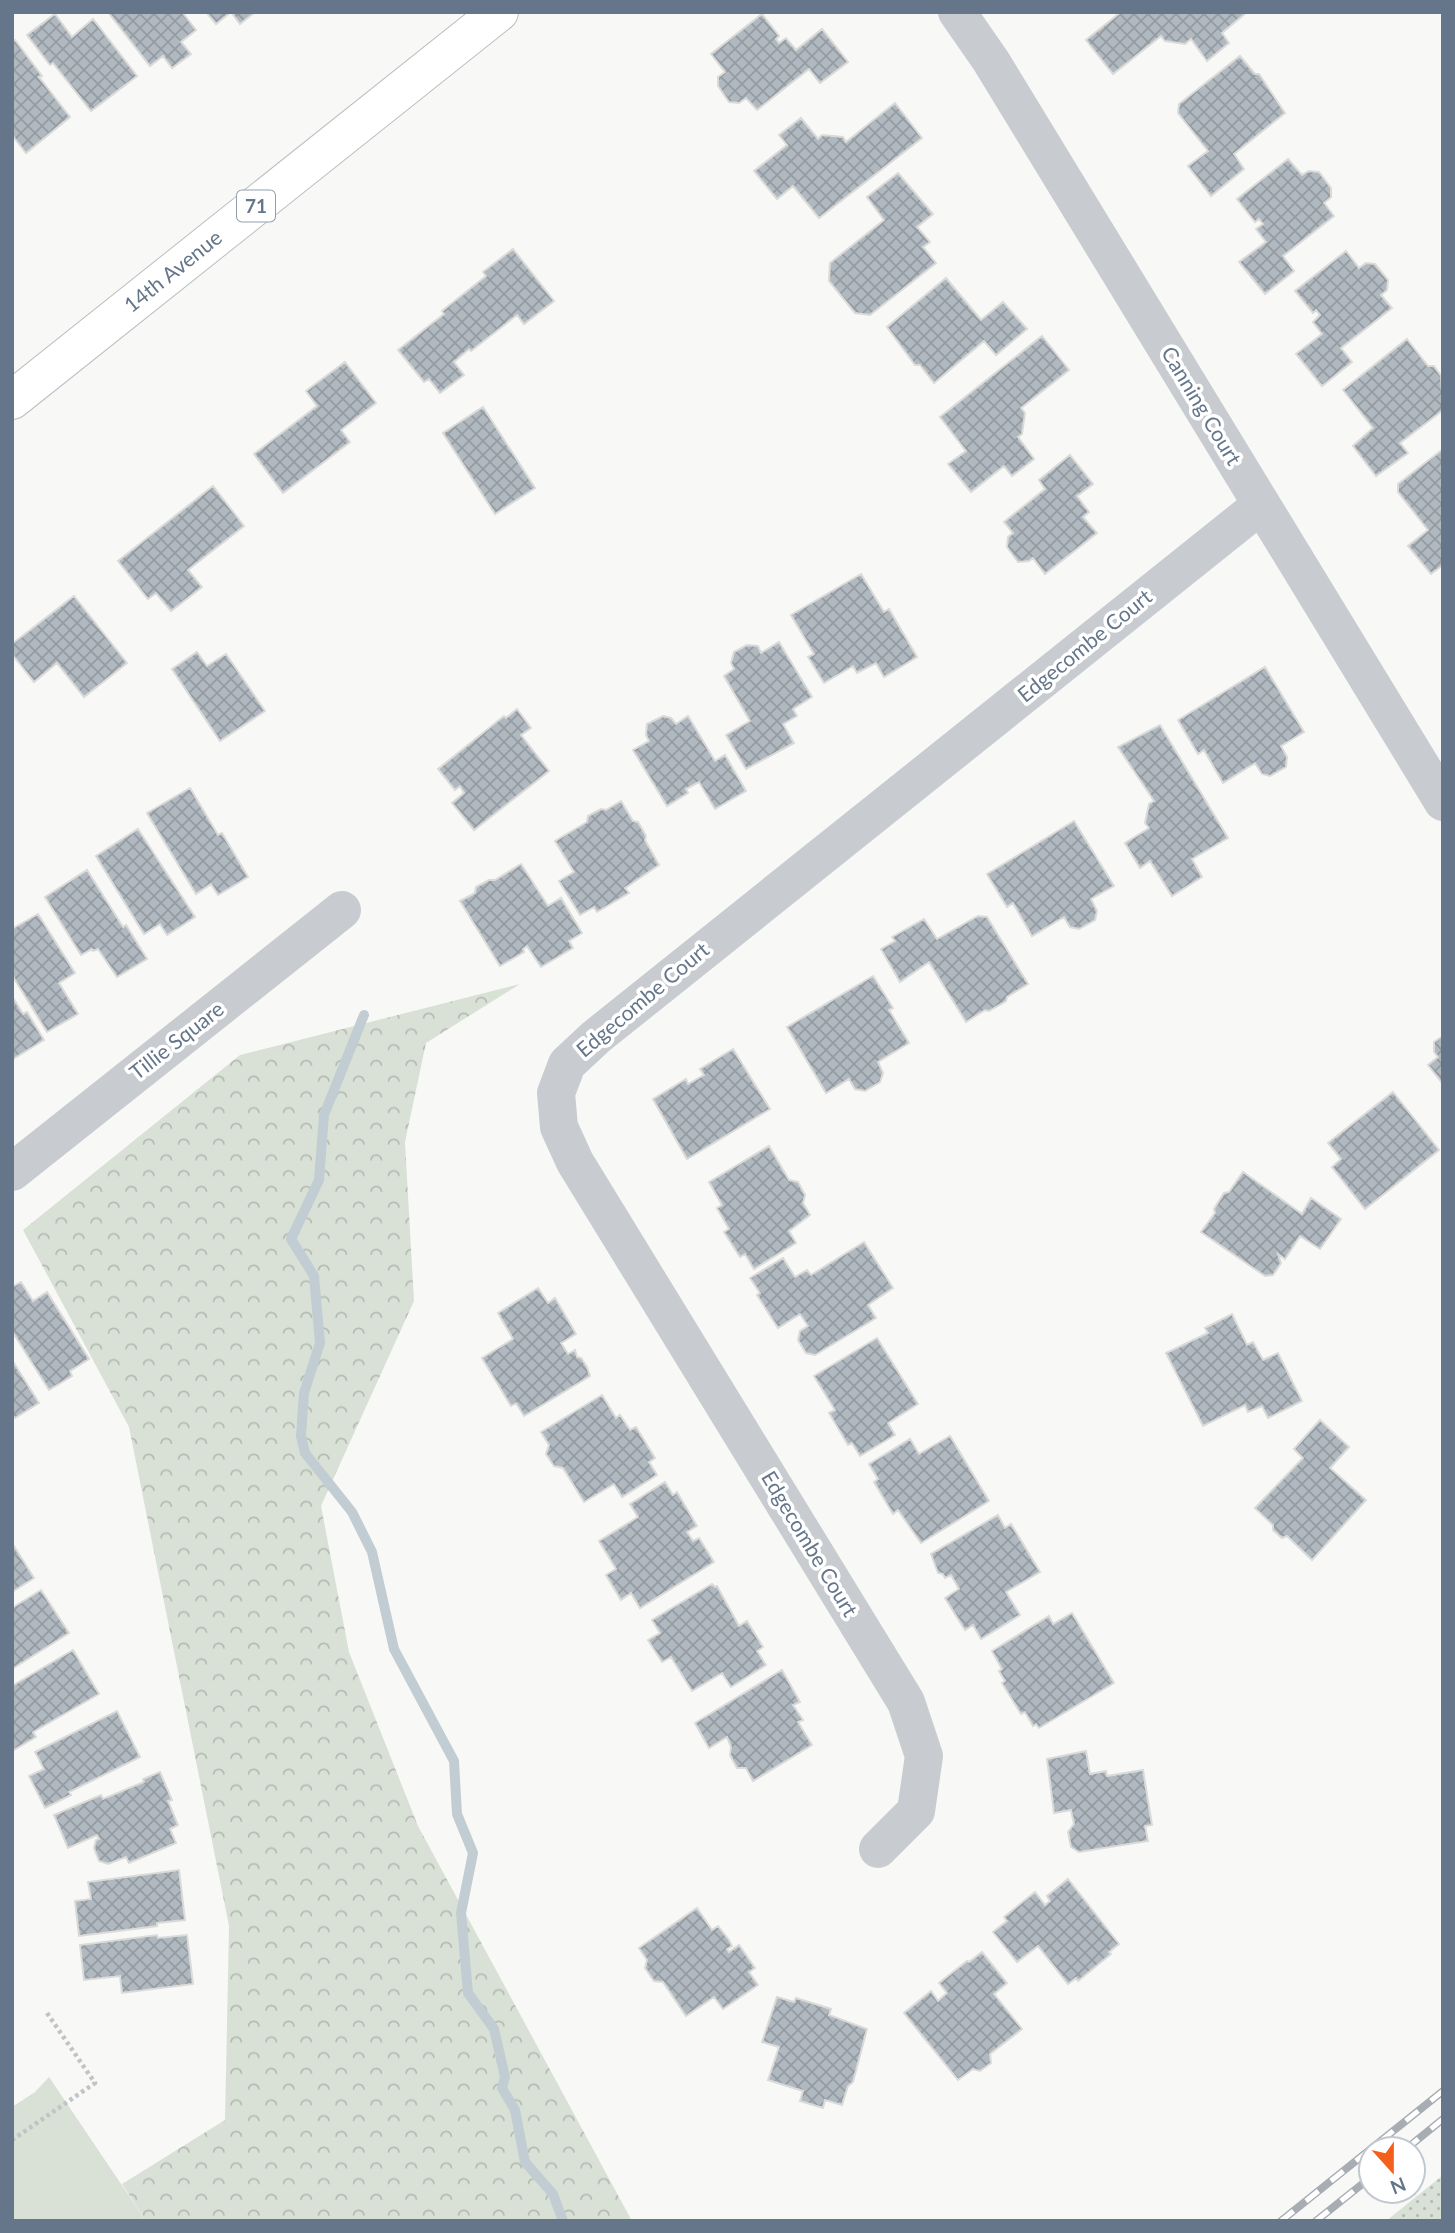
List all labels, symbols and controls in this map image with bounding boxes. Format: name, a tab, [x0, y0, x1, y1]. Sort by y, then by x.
road number: 71	[237, 190, 275, 222]
street label: 14th Avenue	[118, 224, 226, 317]
street label: Canning Court	[1157, 342, 1248, 469]
street label: Edgecombe Court	[1012, 583, 1156, 707]
street label: Edgecombe Court	[571, 936, 714, 1062]
street label: Tillie Square	[124, 995, 228, 1084]
street label: Edgecombe Court	[757, 1466, 864, 1621]
north arrow	[1357, 2135, 1427, 2205]
text: N	[1387, 2173, 1409, 2200]

